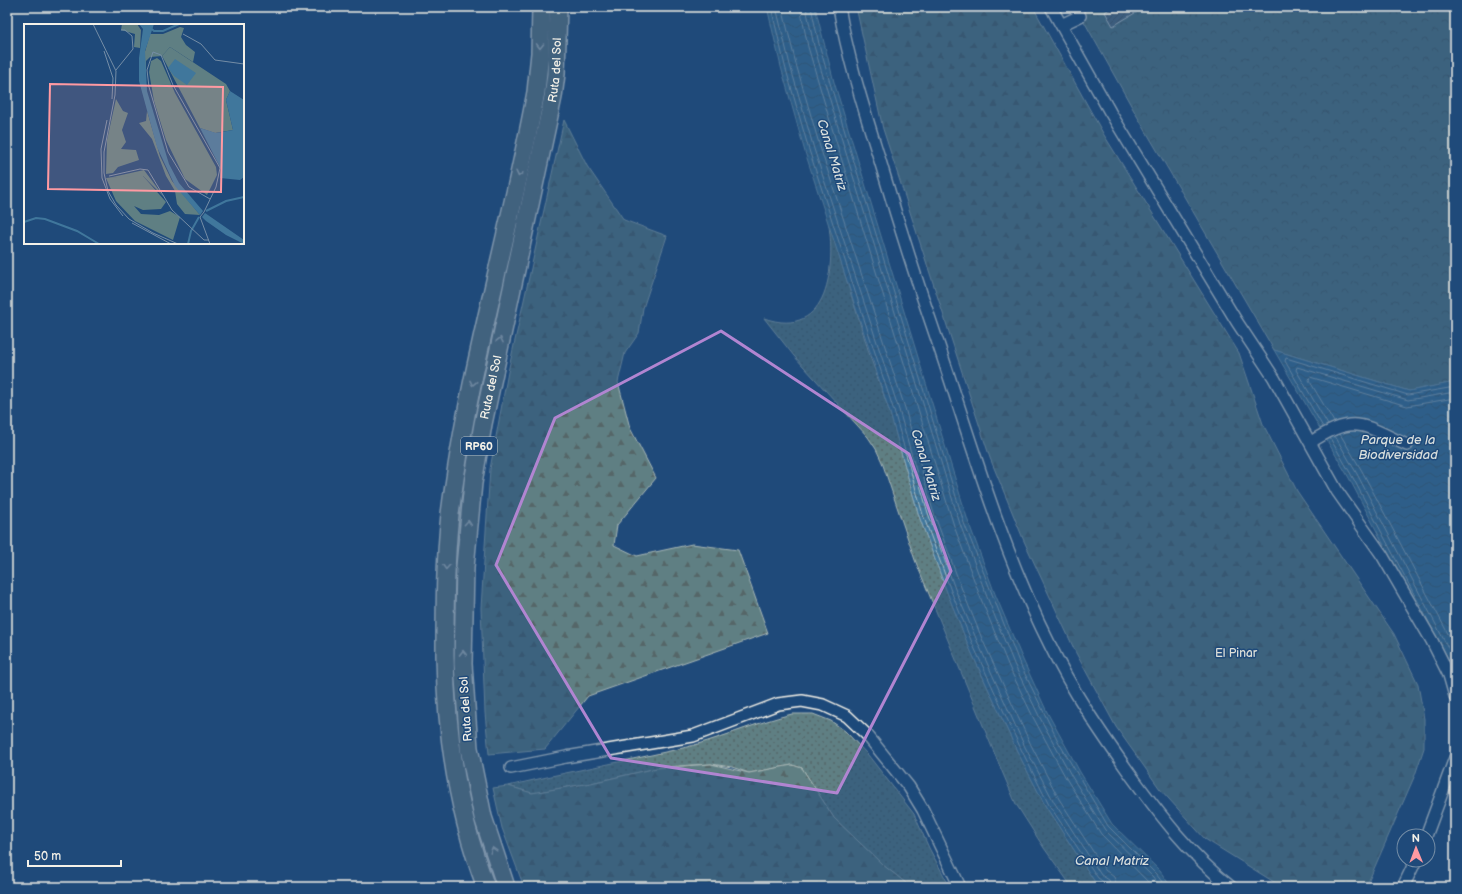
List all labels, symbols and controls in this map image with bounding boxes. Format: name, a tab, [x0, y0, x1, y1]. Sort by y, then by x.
inset map	[24, 24, 244, 244]
street label: Ruta del Sol	[545, 37, 565, 104]
one-way arrow	[536, 43, 544, 49]
water label: Canal Matriz	[814, 117, 851, 194]
one-way arrow	[515, 170, 524, 177]
one-way arrow	[495, 337, 504, 343]
street label: Ruta del Sol	[477, 354, 505, 421]
one-way arrow	[469, 380, 477, 386]
water label: Canal Matriz	[908, 427, 945, 504]
water label: Parque de la Biodiversidad	[1358, 432, 1438, 463]
road number: RP60	[461, 437, 497, 455]
one-way arrow	[464, 520, 473, 526]
one-way arrow	[442, 564, 451, 570]
park label: El Pinar	[1215, 646, 1258, 661]
one-way arrow	[459, 650, 467, 656]
street label: Ruta del Sol	[456, 676, 476, 742]
north arrow	[1396, 828, 1436, 868]
text: N	[1412, 832, 1420, 845]
scale bar	[28, 842, 121, 868]
one-way arrow	[489, 847, 498, 854]
text: 50 m	[34, 849, 61, 864]
water label: Canal Matriz	[1075, 853, 1150, 869]

